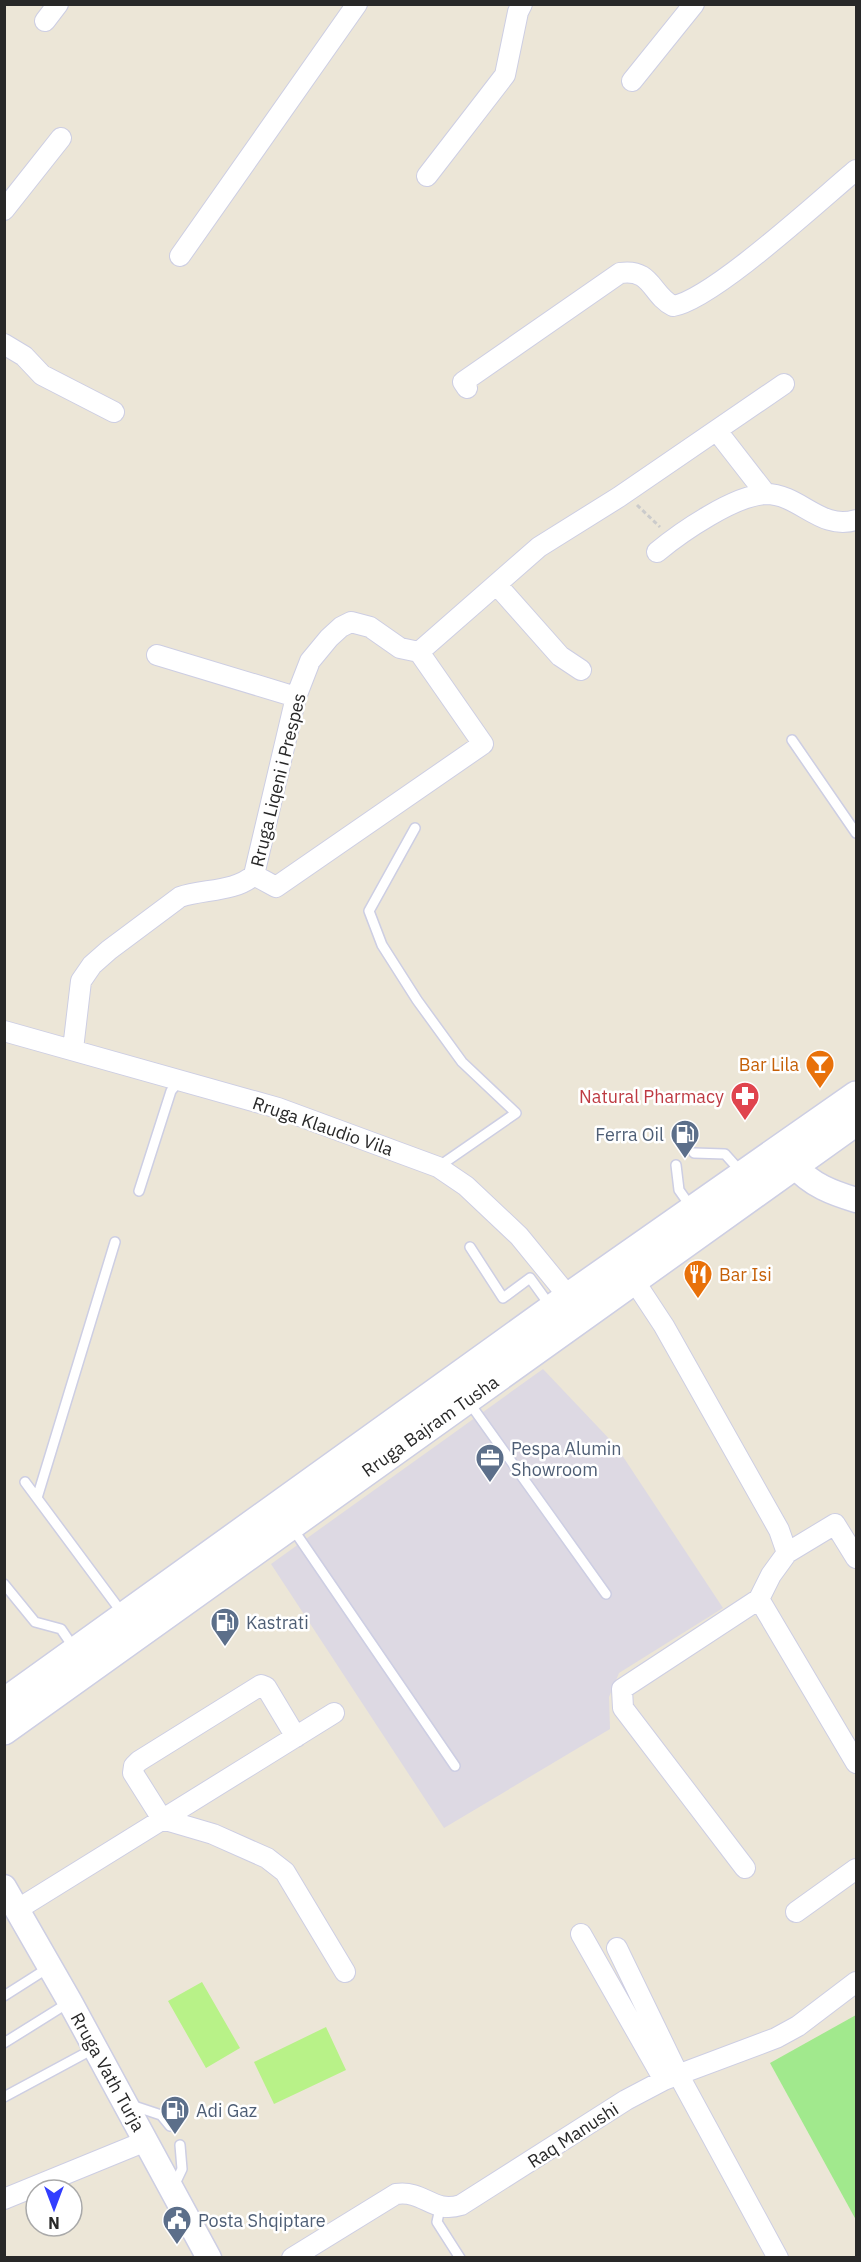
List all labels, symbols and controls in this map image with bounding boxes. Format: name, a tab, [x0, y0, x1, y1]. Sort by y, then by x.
street label: Rruga Liqeni i Prespes	[245, 691, 311, 869]
bar icon: Bar Lila	[804, 1048, 836, 1090]
place label: Bar Lila	[739, 1053, 799, 1076]
pharmacy icon: Natural Pharmacy	[729, 1080, 761, 1122]
place label: Natural Pharmacy	[579, 1085, 724, 1108]
street label: Rruga Klaudio Vila	[250, 1091, 397, 1161]
fuel station icon: Ferra Oil	[669, 1118, 701, 1160]
place label: Ferra Oil	[595, 1123, 664, 1146]
restaurant icon: Bar Isi	[682, 1258, 714, 1300]
place label: Bar Isi	[719, 1263, 772, 1286]
street label: Rruga Bajram Tusha	[357, 1370, 503, 1482]
place label: Pespa Alumin Showroom	[511, 1437, 622, 1481]
office icon: Pespa Alumin Showroom	[474, 1442, 506, 1484]
fuel station icon: Kastrati	[209, 1606, 241, 1648]
place label: Kastrati	[246, 1611, 309, 1634]
street label: Rruga Vath Turja	[66, 2008, 150, 2136]
fuel station icon: Adi Gaz	[159, 2094, 191, 2136]
street label: Raq Manushi	[523, 2097, 623, 2173]
place label: Adi Gaz	[196, 2099, 257, 2122]
north arrow	[24, 2178, 84, 2238]
public building icon: Posta Shqiptare	[161, 2204, 193, 2246]
place label: Posta Shqiptare	[198, 2209, 326, 2232]
text: N	[48, 2213, 60, 2233]

